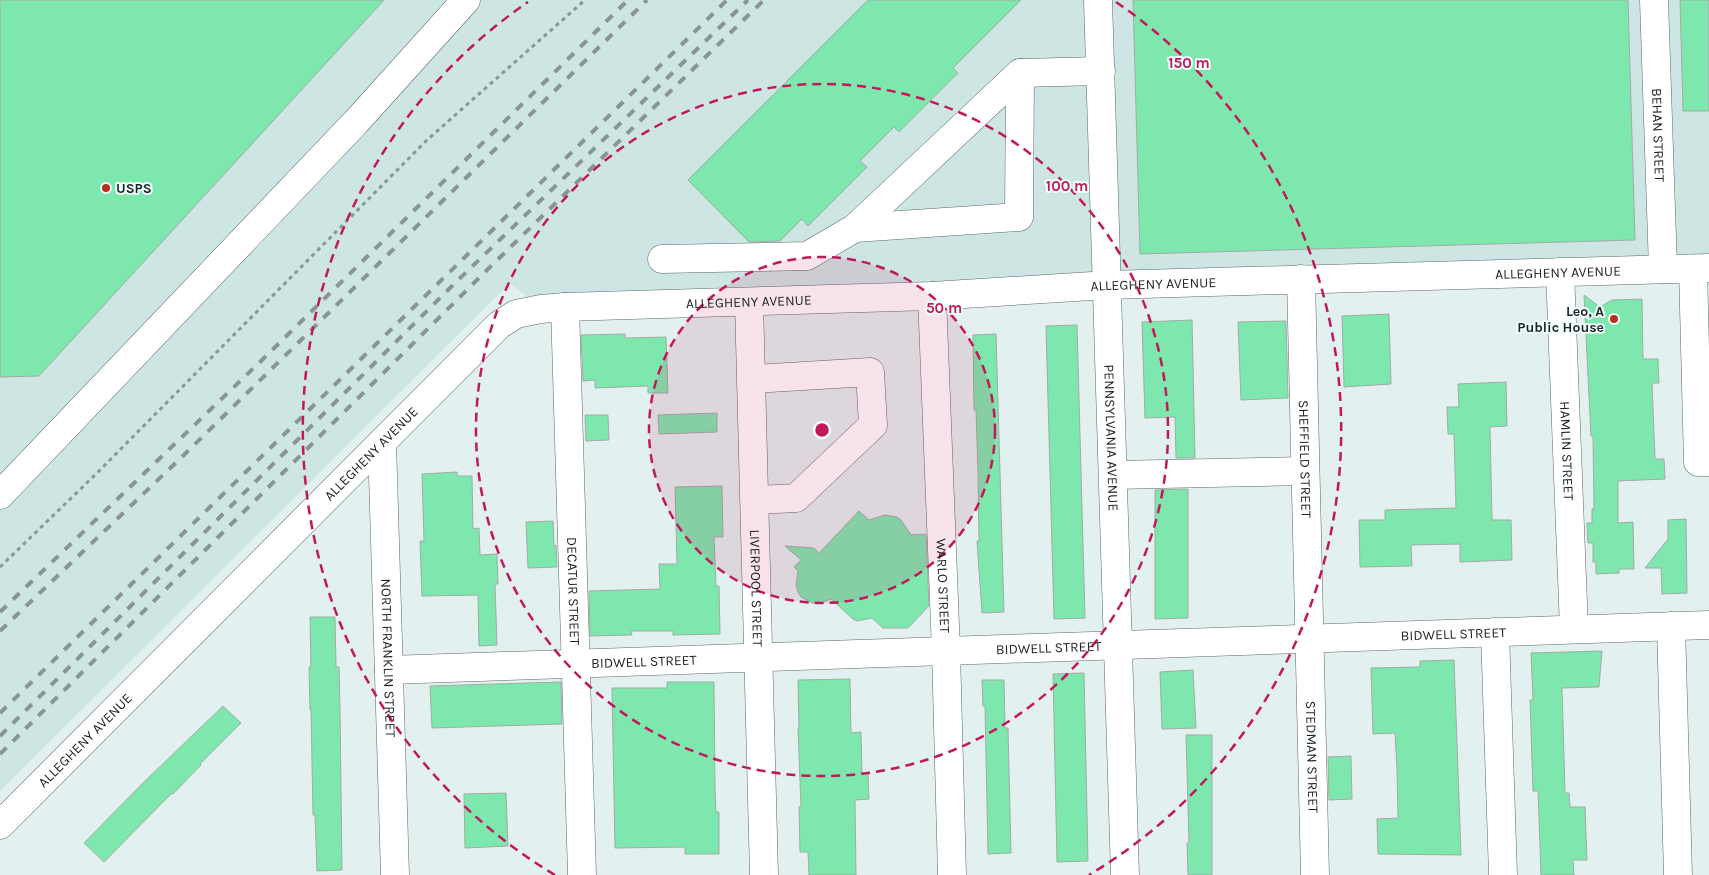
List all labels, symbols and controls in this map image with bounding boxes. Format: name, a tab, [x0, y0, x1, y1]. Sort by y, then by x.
text: 150 m	[1168, 54, 1210, 72]
street label: BEHAN STREET	[1648, 88, 1668, 182]
text: 100 m	[1046, 177, 1088, 195]
place label: USPS	[116, 180, 152, 197]
marker: USPS	[100, 182, 112, 194]
street label: ALLEGHENY AVENUE	[1495, 262, 1621, 283]
street label: ALLEGHENY AVENUE	[1090, 274, 1216, 295]
street label: ALLEGHENY AVENUE	[686, 292, 812, 312]
text: 50 m	[926, 299, 962, 317]
place label: Leo, A Public House	[1517, 303, 1604, 336]
marker: Leo, A Public House	[1608, 313, 1620, 325]
street label: PENNSYLVANIA AVENUE	[1100, 364, 1122, 511]
street label: SHEFFIELD STREET	[1295, 400, 1315, 518]
street label: HAMLIN STREET	[1556, 401, 1577, 501]
street label: ALLEGHENY AVENUE	[321, 403, 422, 504]
centre of rings	[813, 421, 831, 439]
street label: LIVERPOOL STREET	[746, 529, 766, 647]
street label: DECATUR STREET	[563, 537, 583, 645]
street label: WARLO STREET	[933, 538, 953, 633]
street label: NORTH FRANKLIN STREET	[377, 578, 399, 738]
street label: BIDWELL STREET	[1400, 624, 1506, 645]
street label: BIDWELL STREET	[996, 638, 1102, 658]
street label: BIDWELL STREET	[591, 652, 697, 672]
street label: ALLEGHENY AVENUE	[35, 690, 136, 791]
street label: STEDMAN STREET	[1302, 701, 1322, 813]

